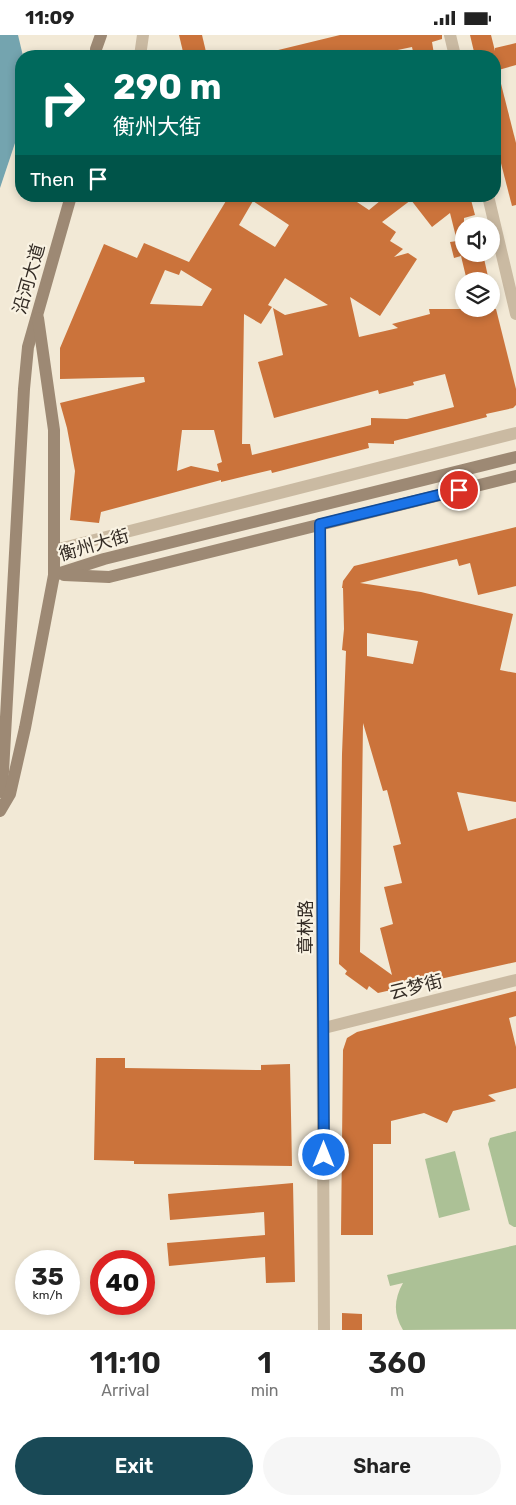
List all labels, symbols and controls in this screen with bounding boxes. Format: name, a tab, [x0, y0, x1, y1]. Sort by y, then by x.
text: 11:09	[25, 6, 75, 29]
text: 290 m	[113, 66, 222, 108]
icon: right	[30, 70, 95, 135]
text: 衡州大街	[113, 113, 201, 140]
icon: arrive	[84, 165, 112, 193]
text: Then	[30, 168, 74, 191]
map controls	[455, 217, 500, 317]
button: sound	[455, 217, 500, 262]
street label: 沿河大道	[9, 241, 49, 317]
button: layers	[455, 272, 500, 317]
pin	[438, 469, 480, 511]
icon: arrive	[445, 476, 473, 504]
street label: 衡州大街	[56, 525, 132, 565]
street label: 章林路	[295, 900, 317, 954]
street label: 云梦街	[387, 970, 445, 1004]
position arrow	[297, 1128, 349, 1180]
speed limit sign: 40	[90, 1250, 155, 1315]
text: 35	[31, 1262, 64, 1291]
text: km/h	[33, 1288, 62, 1302]
text: 11:10	[90, 1345, 161, 1381]
text: 1	[257, 1345, 272, 1381]
text: 360	[368, 1345, 426, 1381]
text: Arrival	[101, 1381, 149, 1400]
text: min	[251, 1381, 278, 1400]
text: m	[390, 1381, 404, 1400]
button: Exit	[15, 1437, 253, 1495]
button: Share	[263, 1437, 501, 1495]

